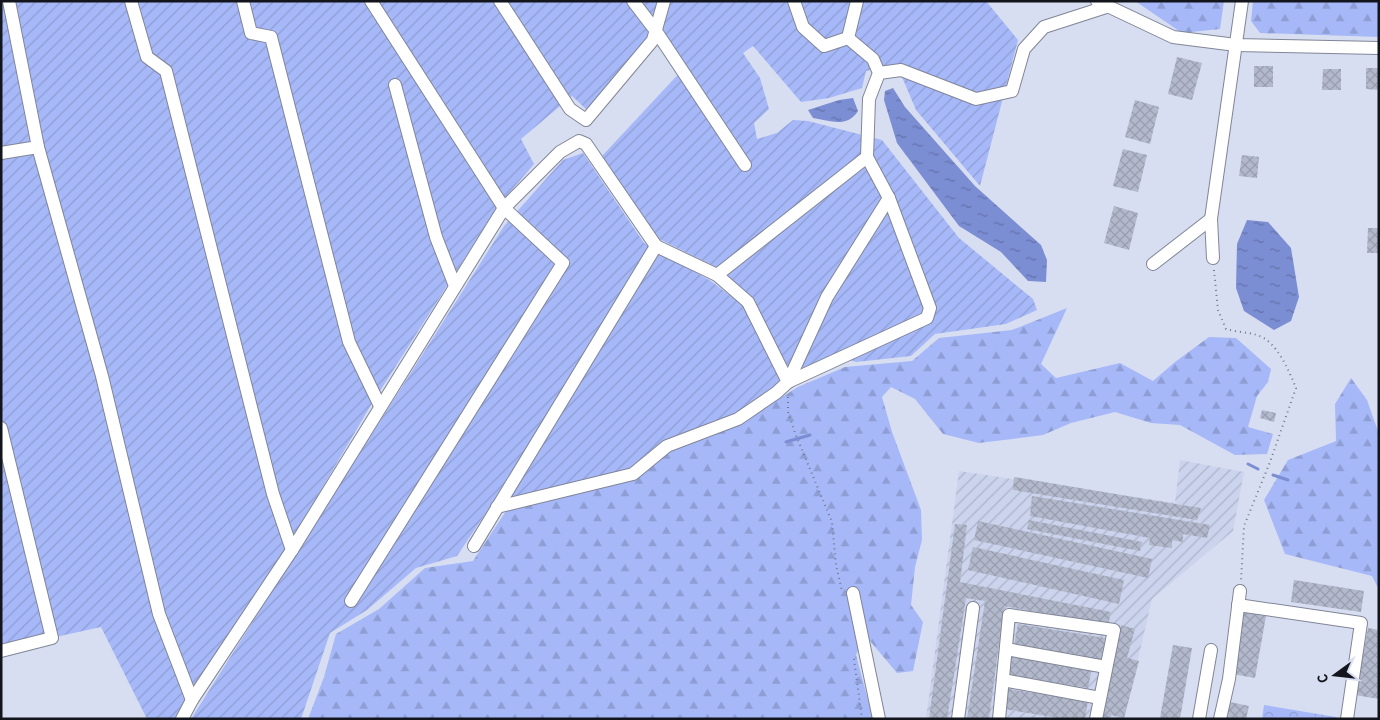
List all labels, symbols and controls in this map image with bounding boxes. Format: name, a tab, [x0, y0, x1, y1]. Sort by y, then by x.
north arrow	[1310, 650, 1360, 700]
text: С	[1315, 671, 1333, 685]

